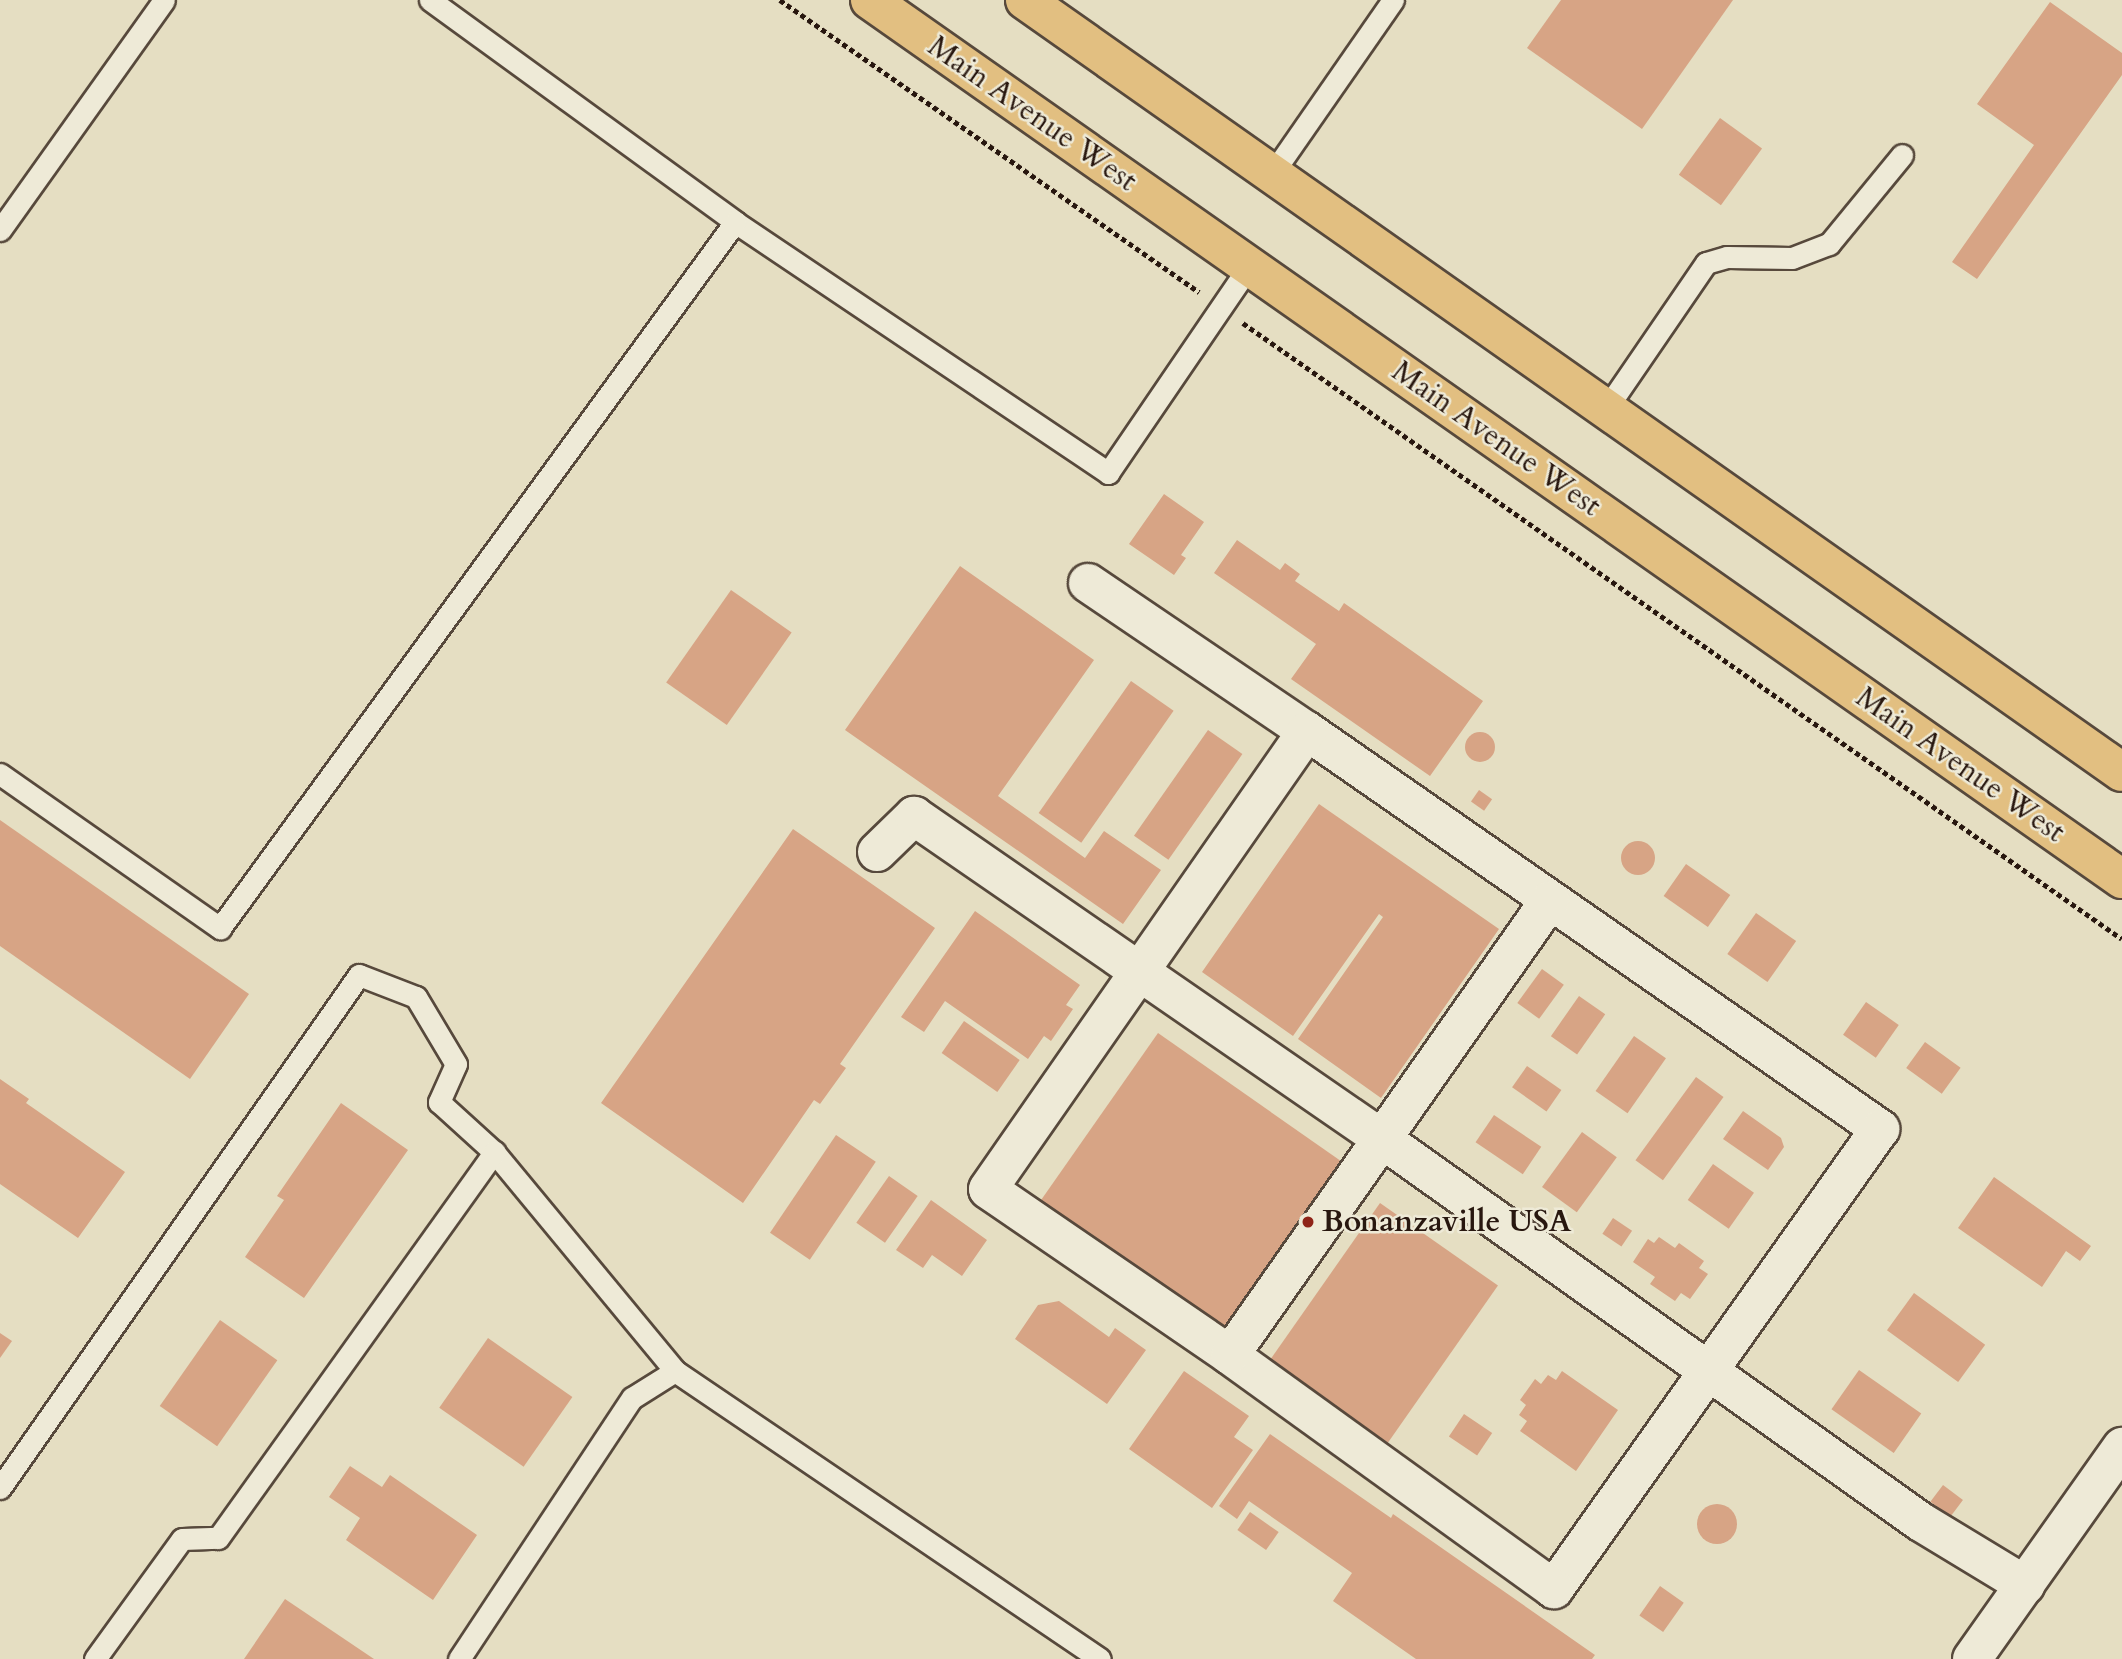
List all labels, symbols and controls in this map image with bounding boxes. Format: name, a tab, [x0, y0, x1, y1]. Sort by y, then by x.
street label: Main Avenue West	[921, 29, 1143, 199]
street label: Main Avenue West	[1385, 354, 1607, 524]
street label: Main Avenue West	[1849, 680, 2071, 850]
place label: Bonanzaville USA	[1322, 1204, 1571, 1240]
marker: Bonanzaville USA	[1300, 1214, 1316, 1230]

